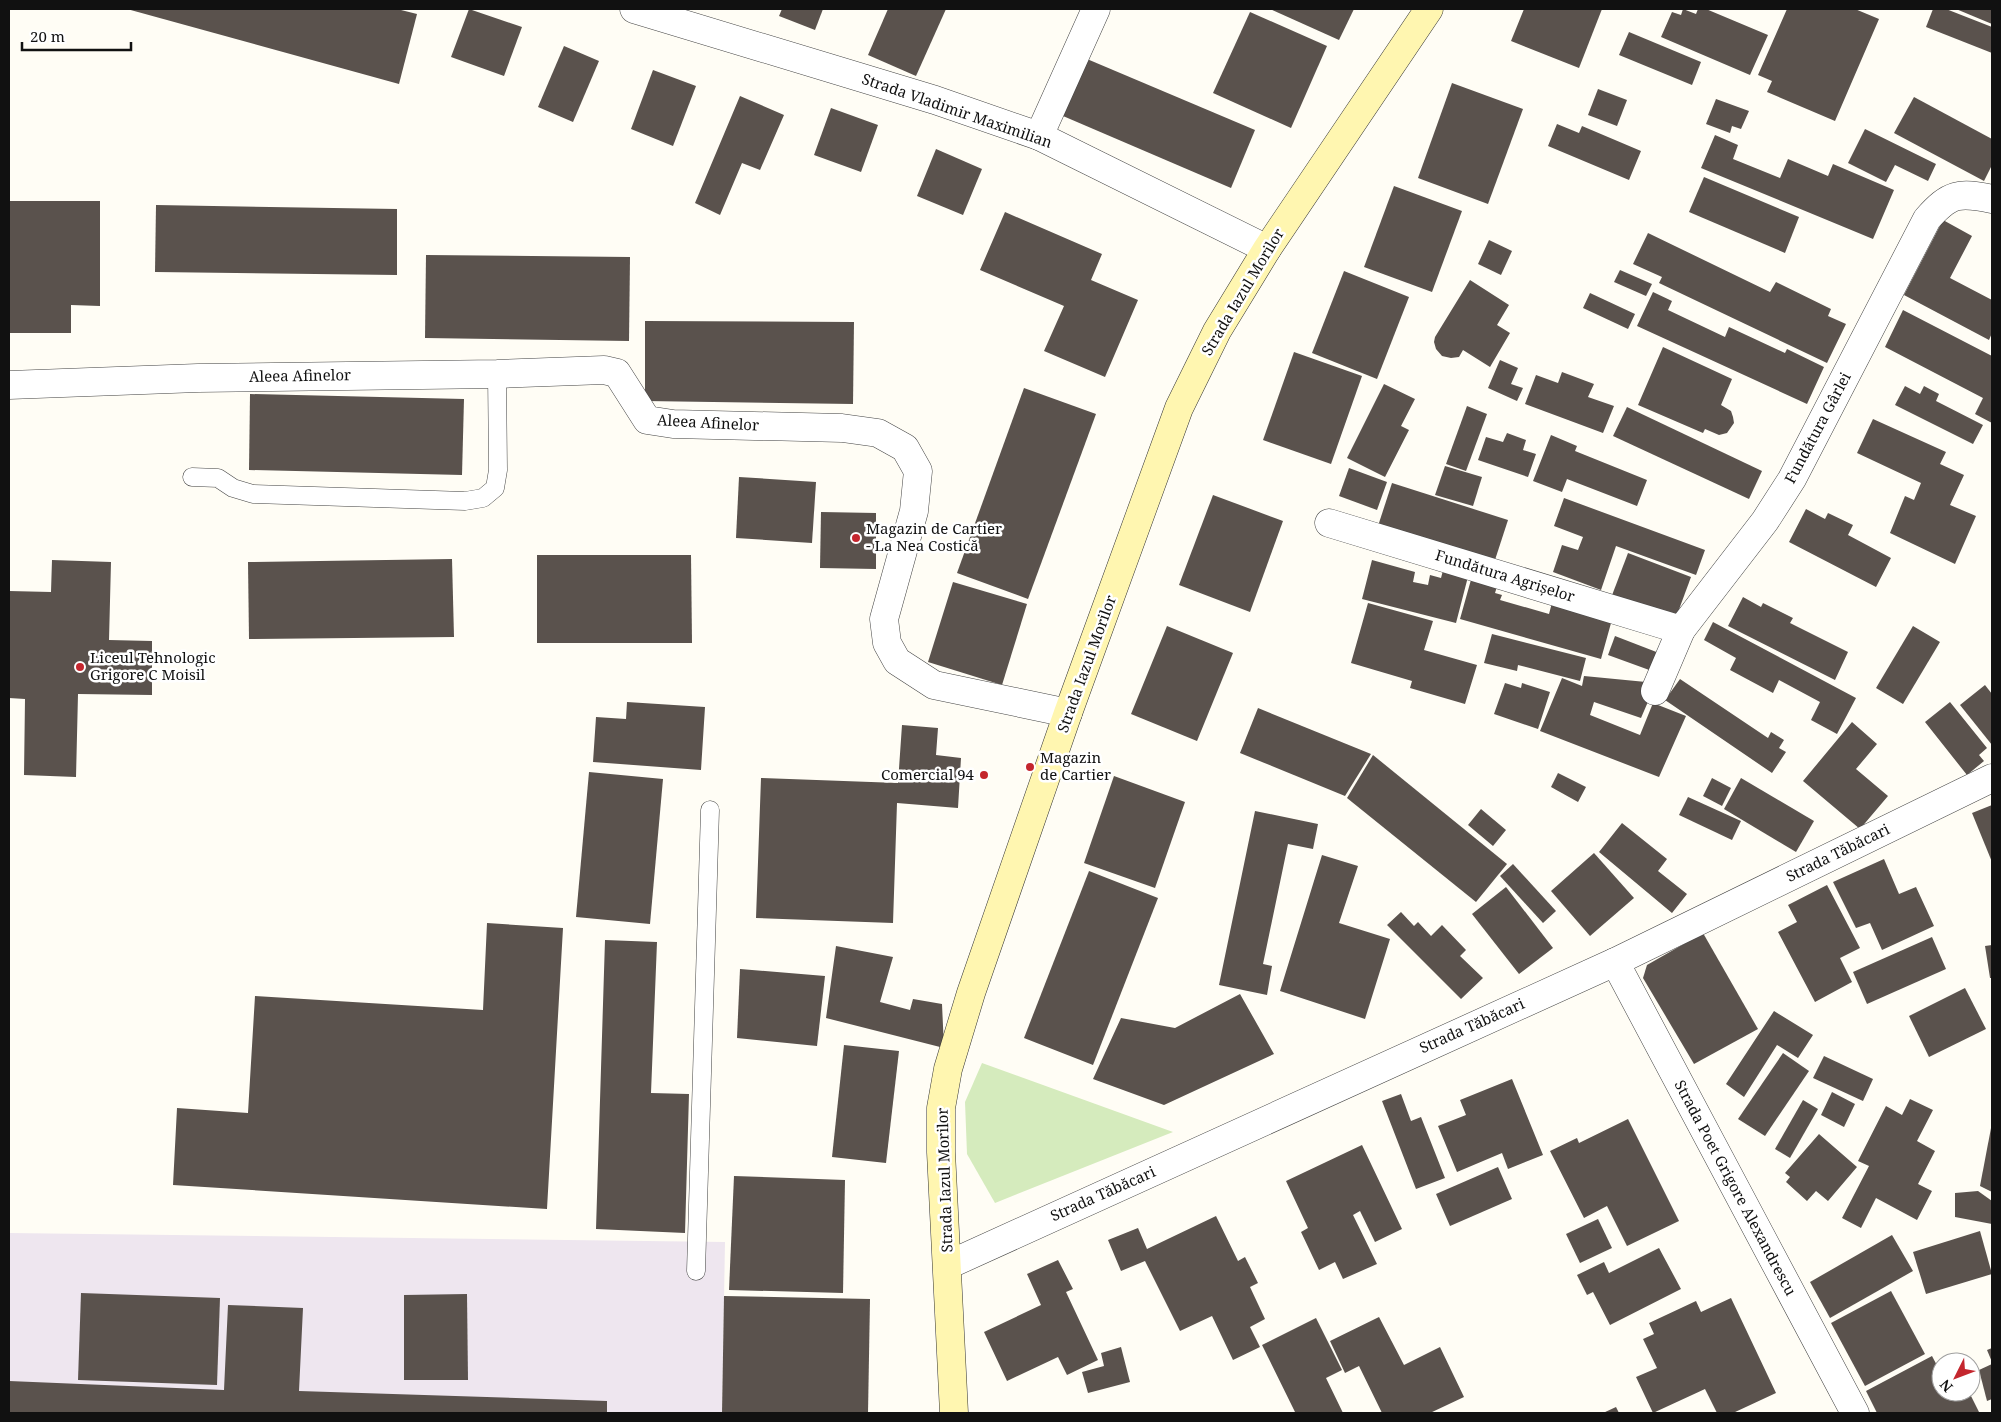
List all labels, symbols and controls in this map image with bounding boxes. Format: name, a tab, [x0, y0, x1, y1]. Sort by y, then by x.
scale bar	[22, 20, 131, 52]
text: 20 m	[30, 26, 65, 46]
street label: Strada Vladimir Maximilian	[860, 68, 1055, 152]
street label: Strada Iazul Morilor	[1196, 224, 1288, 359]
street label: Aleea Afinelor	[249, 364, 351, 386]
street label: Fundătura Gârlei	[1779, 368, 1855, 487]
street label: Aleea Afinelor	[656, 409, 760, 435]
place label: Magazin de Cartier - La Nea Costică	[866, 518, 1002, 555]
marker: Magazin de Cartier - La Nea Costică	[850, 532, 862, 544]
street label: Fundătura Agrișelor	[1433, 544, 1578, 606]
street label: Strada Iazul Morilor	[1052, 592, 1120, 735]
place label: Liceul Tehnologic Grigore C Moisil	[90, 647, 216, 684]
marker: Liceul Tehnologic Grigore C Moisil	[74, 661, 86, 673]
place label: Magazin de Cartier	[1040, 747, 1111, 784]
marker: Magazin de Cartier	[1024, 761, 1036, 773]
place label: Comercial 94	[881, 764, 975, 784]
marker: Comercial 94	[978, 769, 990, 781]
street label: Strada Tăbăcari	[1783, 818, 1893, 886]
street label: Strada Tăbăcari	[1416, 993, 1527, 1057]
street label: Strada Poet Grigore Alexandrescu	[1670, 1076, 1802, 1299]
street label: Strada Iazul Morilor	[931, 1107, 957, 1253]
street label: Strada Tăbăcari	[1047, 1161, 1158, 1225]
north arrow	[1931, 1352, 1981, 1402]
text: N	[1935, 1376, 1957, 1396]

